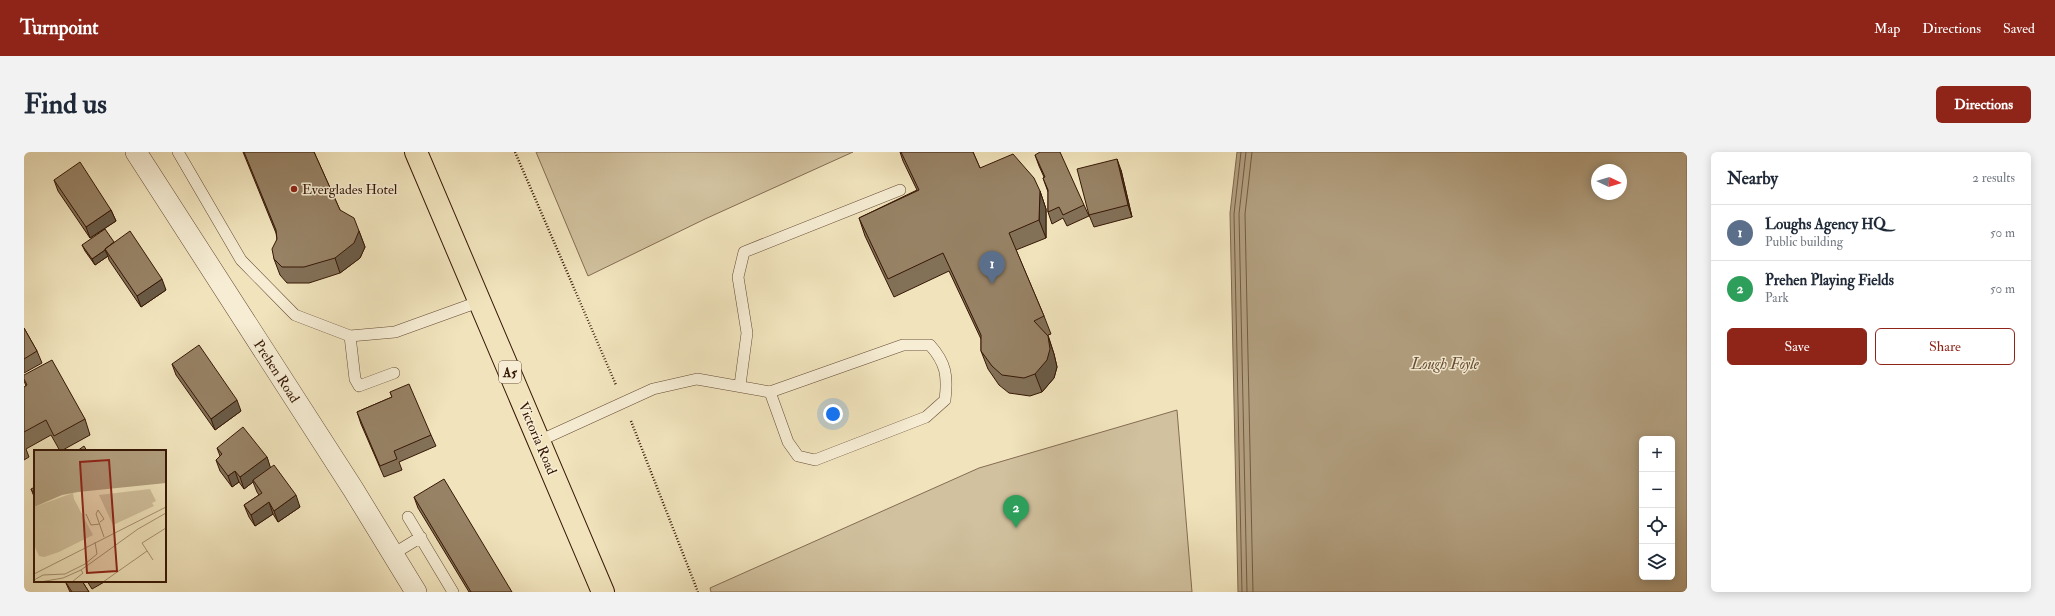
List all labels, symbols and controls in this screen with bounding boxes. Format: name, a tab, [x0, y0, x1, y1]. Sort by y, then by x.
text: Turnpoint	[20, 16, 98, 40]
text: Map	[1874, 20, 1900, 37]
text: Directions	[1922, 20, 1981, 37]
text: Saved	[2003, 20, 2035, 37]
button: Directions	[1936, 86, 2031, 123]
text: Find us	[24, 87, 107, 122]
north arrow	[1591, 164, 1627, 200]
text: Nearby	[1727, 168, 1778, 189]
text: 2 results	[1972, 170, 2015, 186]
place label: Everglades Hotel	[302, 181, 398, 198]
marker: Everglades Hotel	[289, 184, 299, 194]
text: Loughs Agency HQ	[1765, 215, 1886, 234]
text: 1	[1738, 225, 1742, 241]
text: 50 m	[1990, 225, 2015, 241]
text: Public building	[1765, 234, 1843, 250]
pin: 1	[979, 251, 1005, 284]
text: Prehen Playing Fields	[1765, 271, 1894, 290]
text: 2	[1737, 281, 1743, 297]
text: 50 m	[1990, 281, 2015, 297]
text: Park	[1765, 290, 1789, 306]
button: Save	[1727, 328, 1867, 365]
button: Share	[1875, 328, 2015, 365]
street label: Prehen Road	[250, 337, 303, 406]
water label: Lough Foyle	[1410, 355, 1480, 374]
road number: A5	[499, 361, 521, 383]
street label: Victoria Road	[515, 399, 561, 477]
your location	[823, 404, 843, 424]
map controls	[1639, 436, 1675, 580]
button: +	[1639, 436, 1675, 472]
inset map	[34, 450, 166, 582]
button: −	[1639, 472, 1675, 508]
pin: 2	[1003, 495, 1029, 528]
button: locate	[1639, 508, 1675, 544]
button: layers	[1639, 544, 1675, 580]

